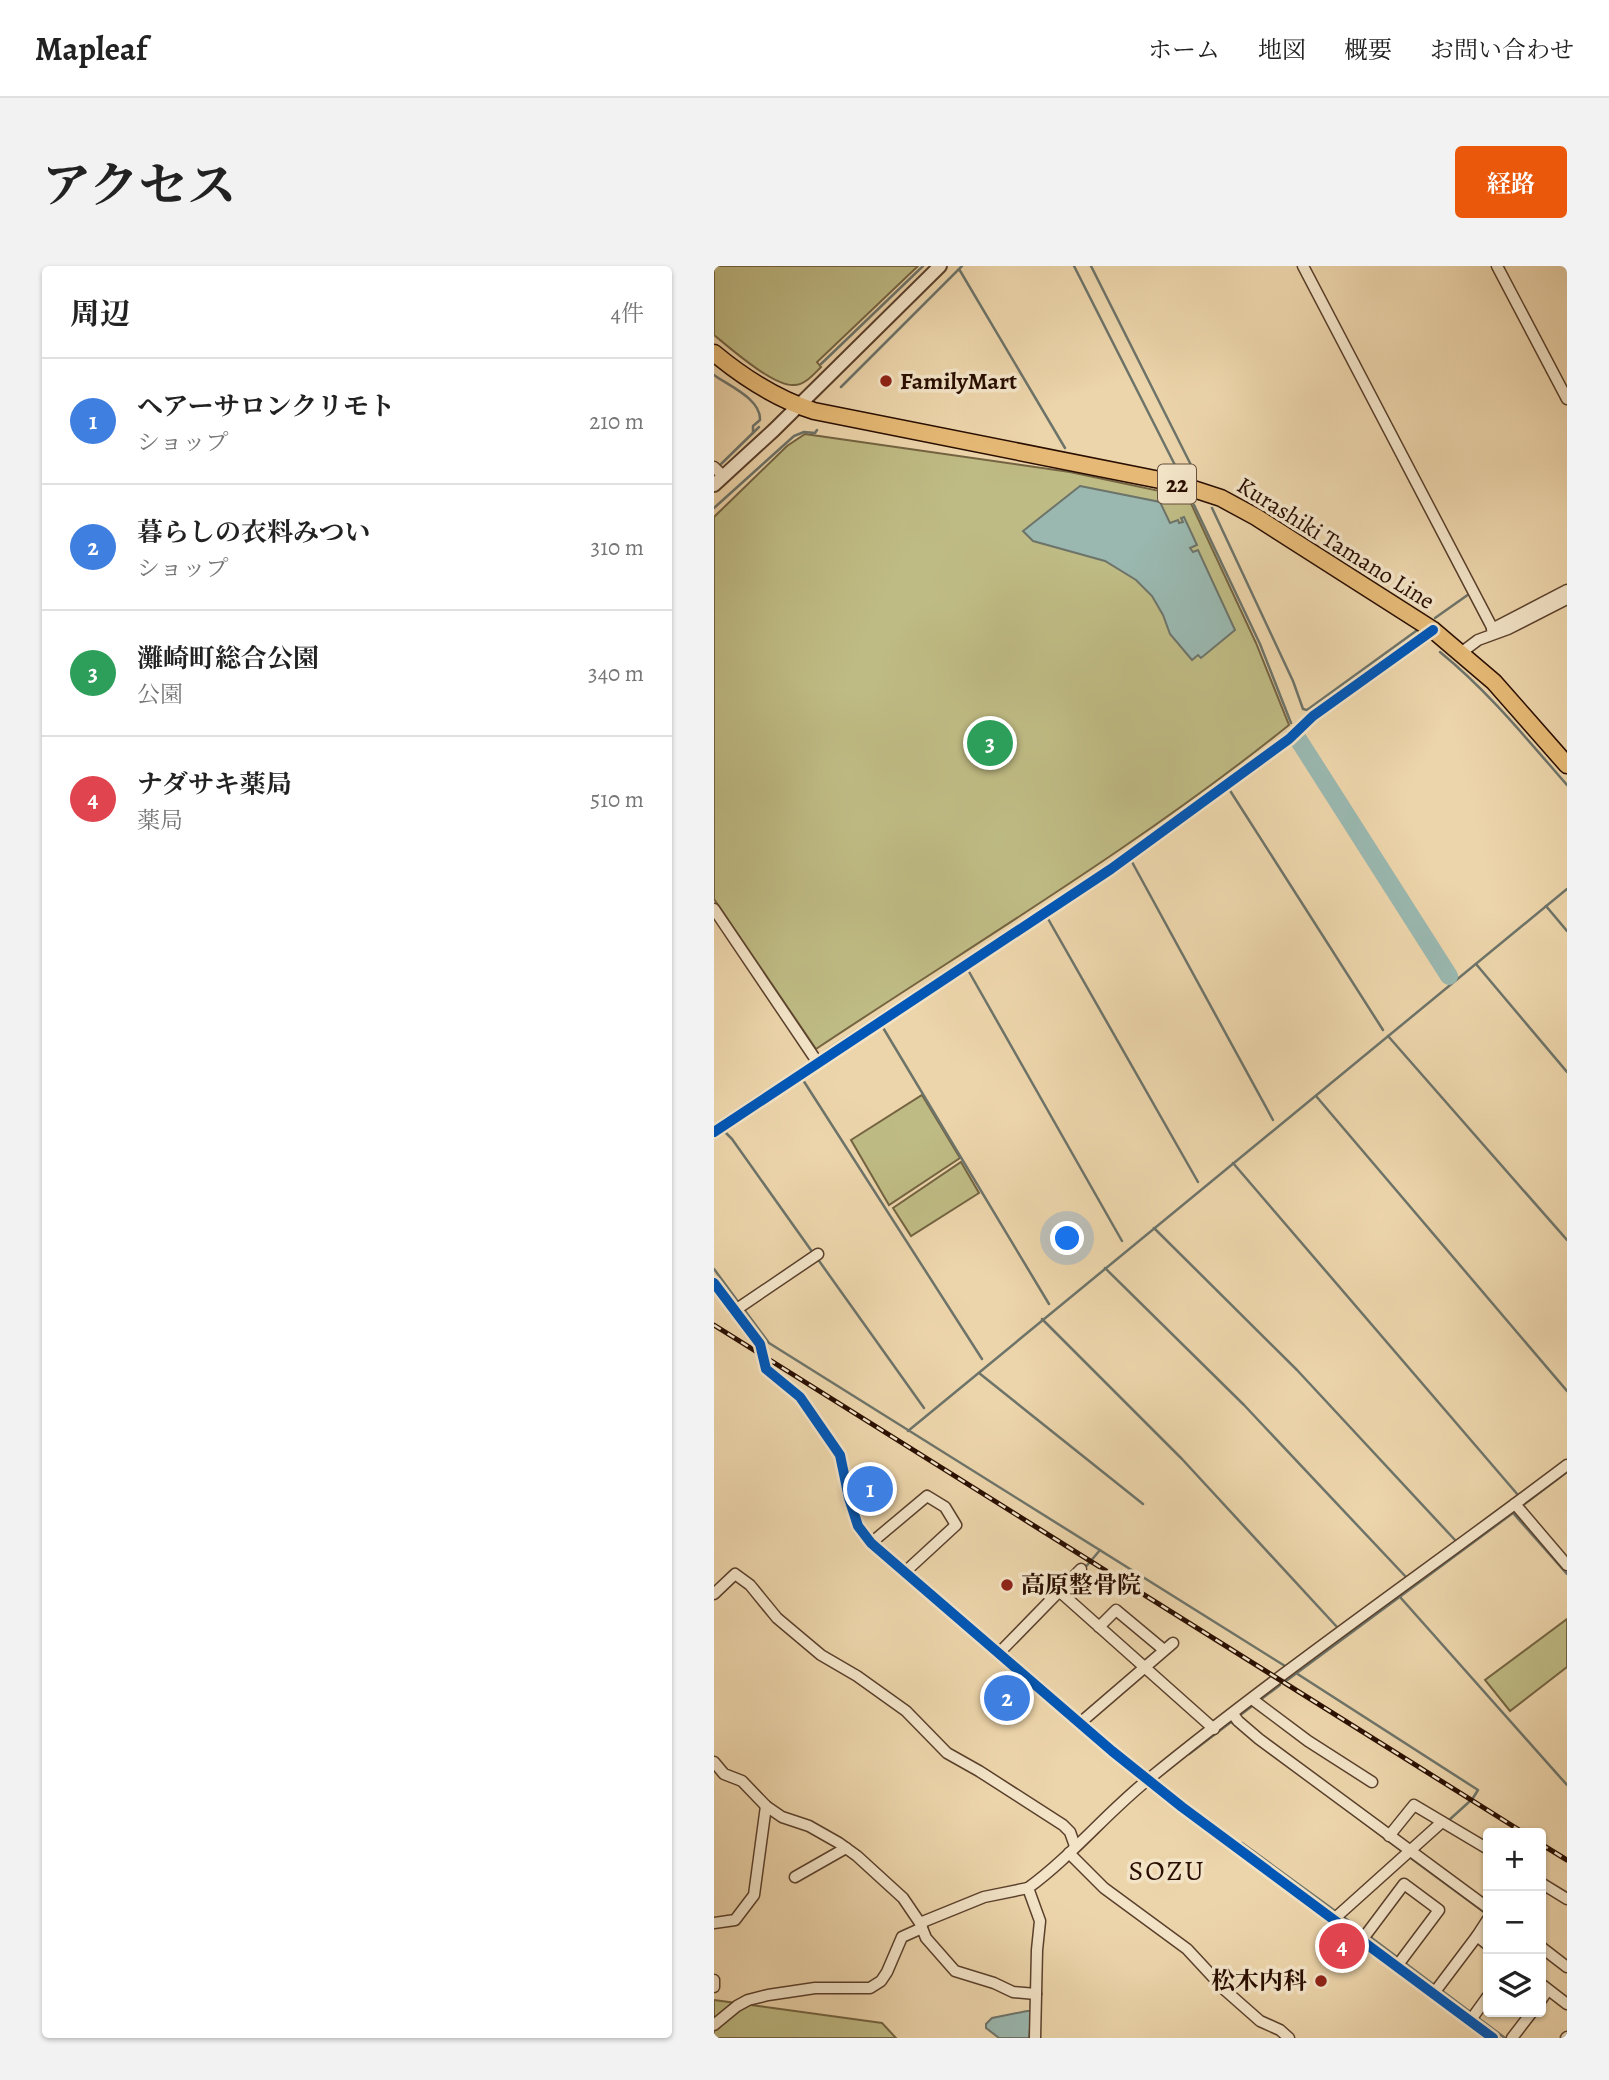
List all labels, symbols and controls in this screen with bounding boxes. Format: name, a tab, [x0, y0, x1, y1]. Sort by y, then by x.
text: Mapleaf	[35, 26, 147, 71]
text: ホーム	[1148, 34, 1220, 66]
text: 地図	[1258, 34, 1306, 66]
text: 概要	[1344, 34, 1392, 66]
text: お問い合わせ	[1430, 34, 1574, 66]
button: 経路	[1455, 146, 1567, 218]
text: アクセス	[42, 152, 237, 219]
text: 周辺	[70, 294, 130, 334]
text: 4件	[611, 298, 644, 329]
place label: FamilyMart	[900, 365, 1017, 397]
marker: FamilyMart	[878, 373, 894, 389]
text: ヘアーサロンクリモト	[137, 389, 395, 424]
text: 1	[89, 406, 97, 437]
text: 210 m	[589, 406, 644, 437]
text: ショップ	[137, 427, 229, 458]
road number: 22	[1158, 464, 1196, 504]
street label: Kurashiki Tamano Line	[1231, 469, 1441, 617]
text: 暮らしの衣料みつい	[137, 515, 370, 550]
text: 2	[87, 532, 99, 563]
text: 310 m	[591, 532, 644, 563]
text: ショップ	[137, 553, 229, 584]
text: 灘崎町総合公園	[137, 641, 319, 676]
text: 3	[88, 658, 98, 689]
text: 340 m	[588, 658, 644, 689]
text: 公園	[137, 679, 183, 710]
pin: 3	[967, 717, 1013, 769]
text: ナダサキ薬局	[137, 767, 292, 802]
text: 4	[88, 784, 98, 815]
text: 510 m	[590, 784, 644, 815]
text: 薬局	[137, 805, 183, 836]
your location	[1050, 1221, 1084, 1255]
pin: 1	[847, 1463, 893, 1515]
place label: 高原整骨院	[1021, 1569, 1141, 1601]
marker: 高原整骨院	[999, 1577, 1015, 1593]
pin: 2	[984, 1672, 1030, 1724]
map controls	[1483, 1828, 1546, 2017]
button: +	[1483, 1828, 1546, 1891]
district label: SOZU	[1128, 1852, 1206, 1890]
button: −	[1483, 1891, 1546, 1954]
pin: 4	[1319, 1920, 1365, 1972]
button: layers	[1483, 1954, 1546, 2017]
place label: 松木内科	[1211, 1965, 1307, 1997]
marker: 松木内科	[1313, 1973, 1329, 1989]

